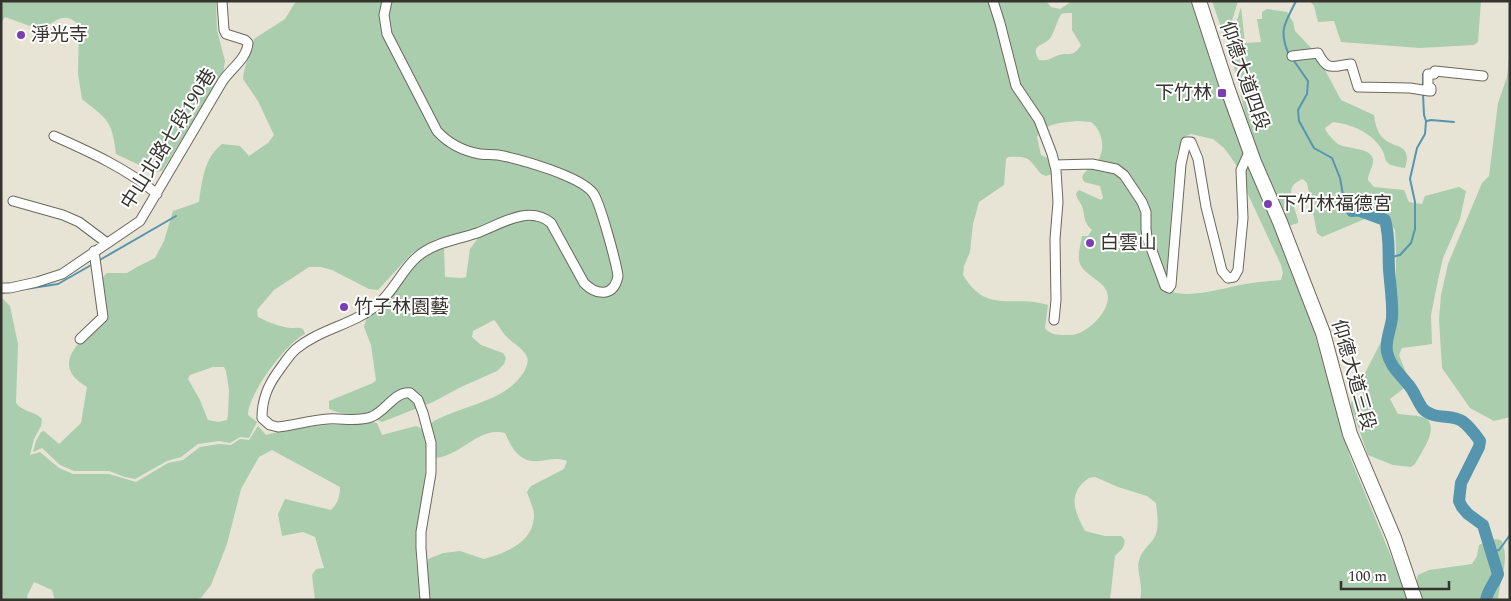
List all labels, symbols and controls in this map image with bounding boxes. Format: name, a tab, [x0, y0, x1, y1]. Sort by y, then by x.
street label: 仰德大道四段	[1212, 17, 1276, 135]
place label: 淨光寺	[31, 21, 88, 50]
marker: 淨光寺	[15, 29, 27, 41]
street label: 中山北路七段190巷	[114, 63, 224, 215]
place label: 下竹林	[1155, 79, 1212, 108]
marker: 下竹林	[1216, 87, 1228, 99]
place label: 下竹林福德宮	[1278, 190, 1392, 219]
marker: 下竹林福德宮	[1262, 198, 1274, 210]
place label: 白雲山	[1100, 229, 1157, 258]
marker: 白雲山	[1084, 237, 1096, 249]
place label: 竹子林園藝	[354, 293, 449, 322]
marker: 竹子林園藝	[338, 301, 350, 313]
street label: 仰德大道三段	[1323, 316, 1383, 434]
scale bar	[1341, 558, 1448, 590]
text: 100 m	[1348, 565, 1387, 588]

